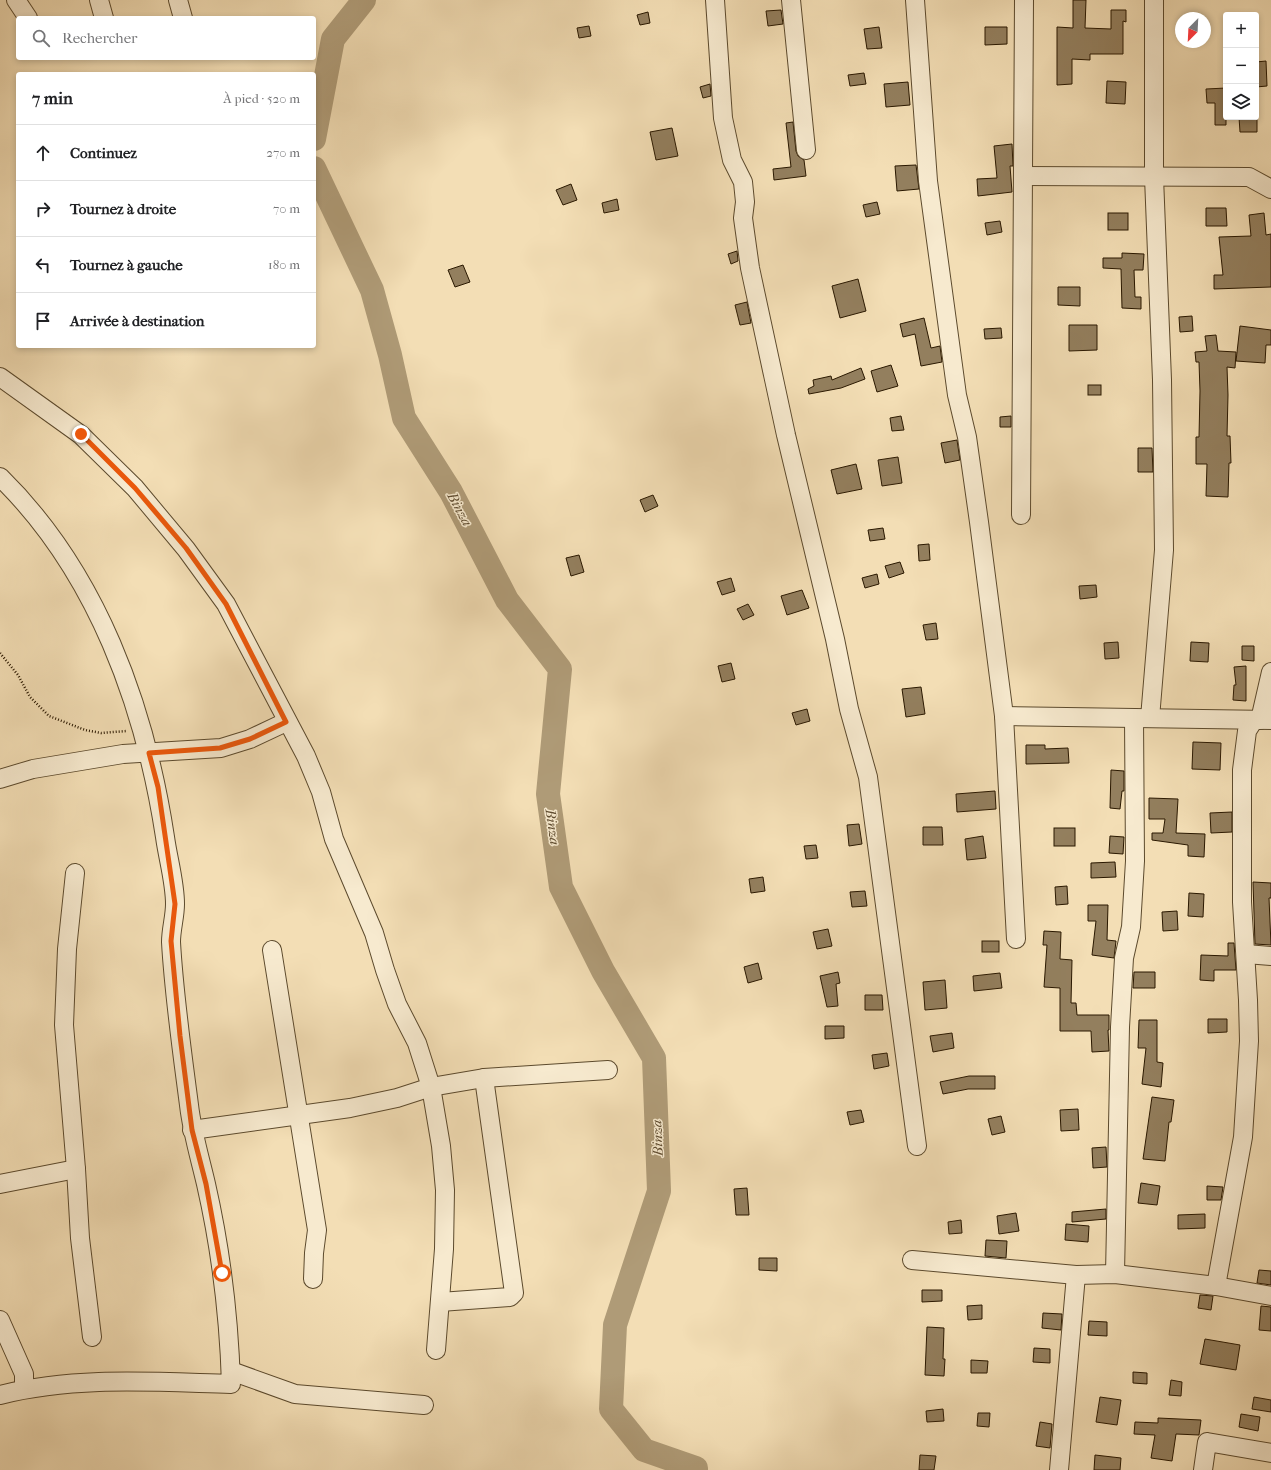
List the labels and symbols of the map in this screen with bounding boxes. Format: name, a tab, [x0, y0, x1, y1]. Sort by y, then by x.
north arrow	[1175, 12, 1211, 48]
route end	[72, 425, 90, 443]
water label: Binza	[443, 488, 476, 529]
water label: Binza	[541, 807, 563, 846]
water label: Binza	[648, 1120, 667, 1157]
route start	[213, 1264, 231, 1282]

